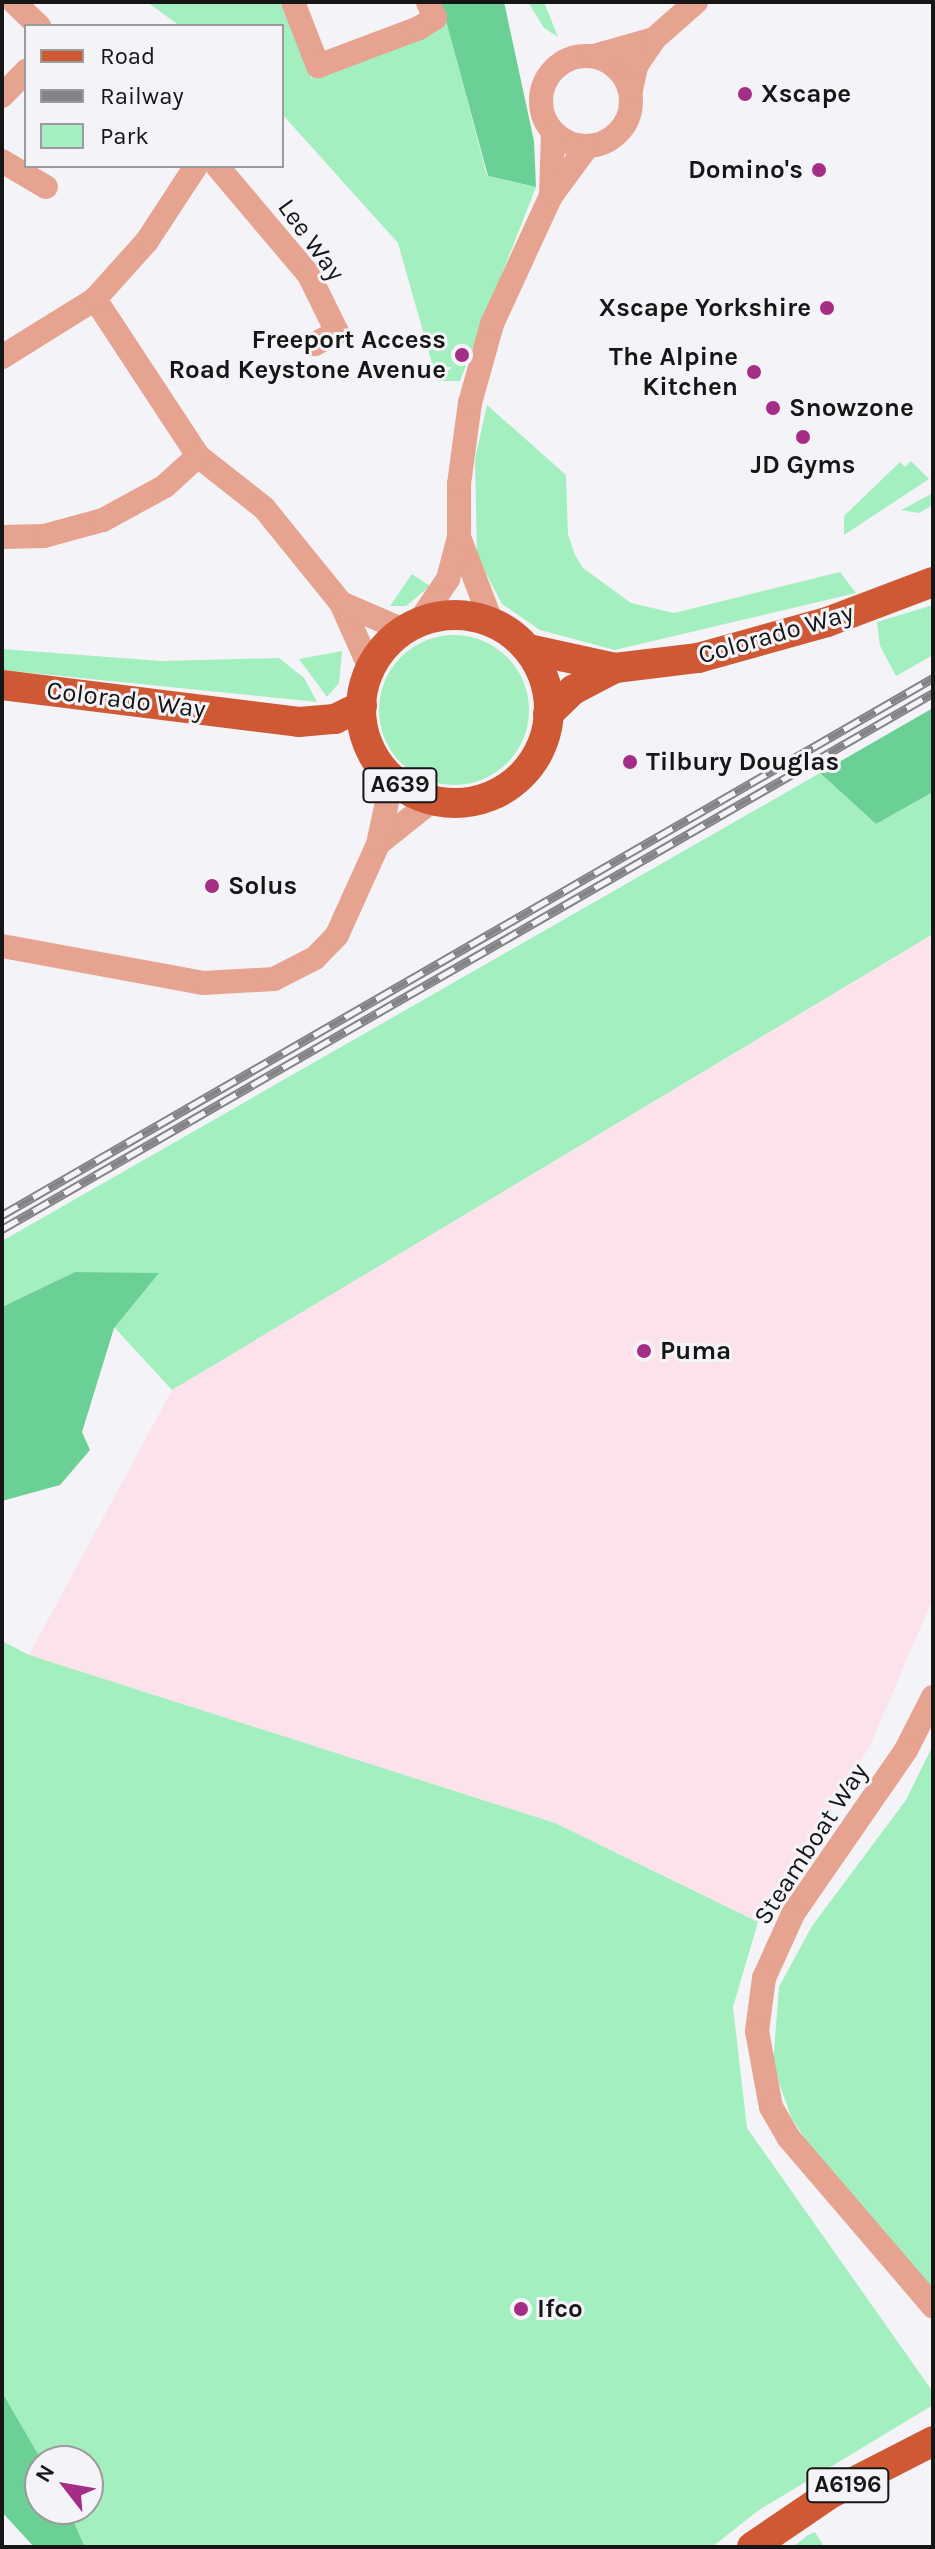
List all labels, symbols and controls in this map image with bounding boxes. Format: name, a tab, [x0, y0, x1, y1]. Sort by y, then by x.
legend	[24, 24, 284, 168]
text: Road	[100, 42, 155, 70]
place label: Xscape	[761, 78, 851, 110]
text: Railway	[100, 82, 184, 110]
marker: Xscape	[736, 85, 754, 103]
text: Park	[100, 122, 149, 150]
place label: Domino's	[688, 154, 803, 186]
marker: Domino's	[810, 161, 828, 179]
street label: Lee Way	[271, 193, 351, 287]
place label: Xscape Yorkshire	[598, 292, 811, 324]
marker: Xscape Yorkshire	[818, 299, 836, 317]
place label: Freeport Access Road Keystone Avenue	[168, 324, 446, 386]
place label: The Alpine Kitchen	[609, 341, 738, 402]
marker: Freeport Access Road Keystone Avenue	[453, 346, 471, 364]
marker: The Alpine Kitchen	[745, 363, 763, 381]
place label: Snowzone	[789, 392, 914, 424]
marker: Snowzone	[764, 399, 782, 417]
marker: JD Gyms	[794, 428, 812, 446]
place label: JD Gyms	[750, 449, 856, 481]
street label: Colorado Way	[695, 597, 857, 671]
street label: Colorado Way	[45, 675, 207, 725]
place label: Tilbury Douglas	[646, 746, 839, 778]
marker: Tilbury Douglas	[621, 753, 639, 771]
road number: A639	[362, 765, 438, 805]
place label: Solus	[228, 870, 297, 902]
marker: Solus	[203, 877, 221, 895]
place label: Puma	[660, 1335, 731, 1367]
marker: Puma	[635, 1342, 653, 1360]
street label: Steamboat Way	[747, 1757, 875, 1931]
place label: Ifco	[537, 2293, 583, 2325]
marker: Ifco	[512, 2300, 530, 2318]
north arrow	[24, 2445, 104, 2525]
text: N	[30, 2460, 60, 2487]
road number: A6196	[806, 2465, 890, 2505]

